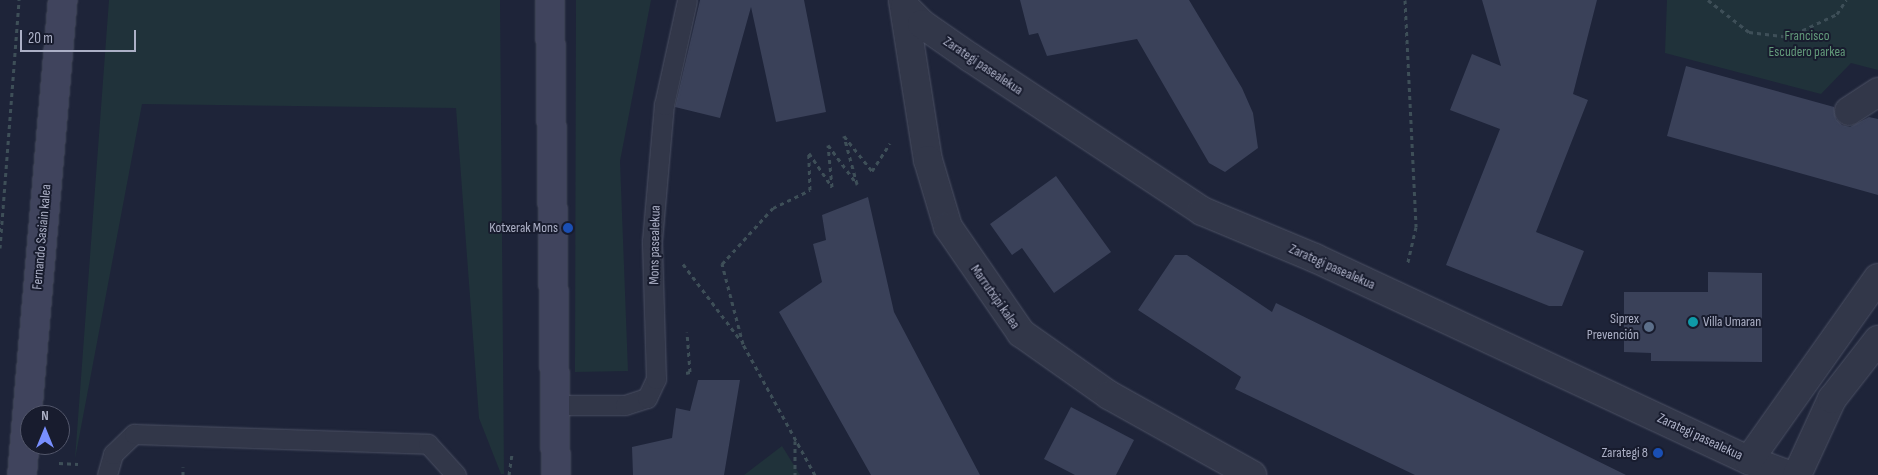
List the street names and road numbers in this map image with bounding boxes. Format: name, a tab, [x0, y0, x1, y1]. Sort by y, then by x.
street label: Zarategi pasealekua	[940, 33, 1026, 99]
street label: Fernando Sasiain kalea	[29, 184, 55, 290]
street label: Mons pasealekua	[646, 205, 664, 285]
street label: Zarategi pasealekua	[1286, 241, 1378, 293]
street label: Marrutxipi kalea	[967, 262, 1023, 332]
street label: Zarategi pasealekua	[1655, 410, 1745, 464]

